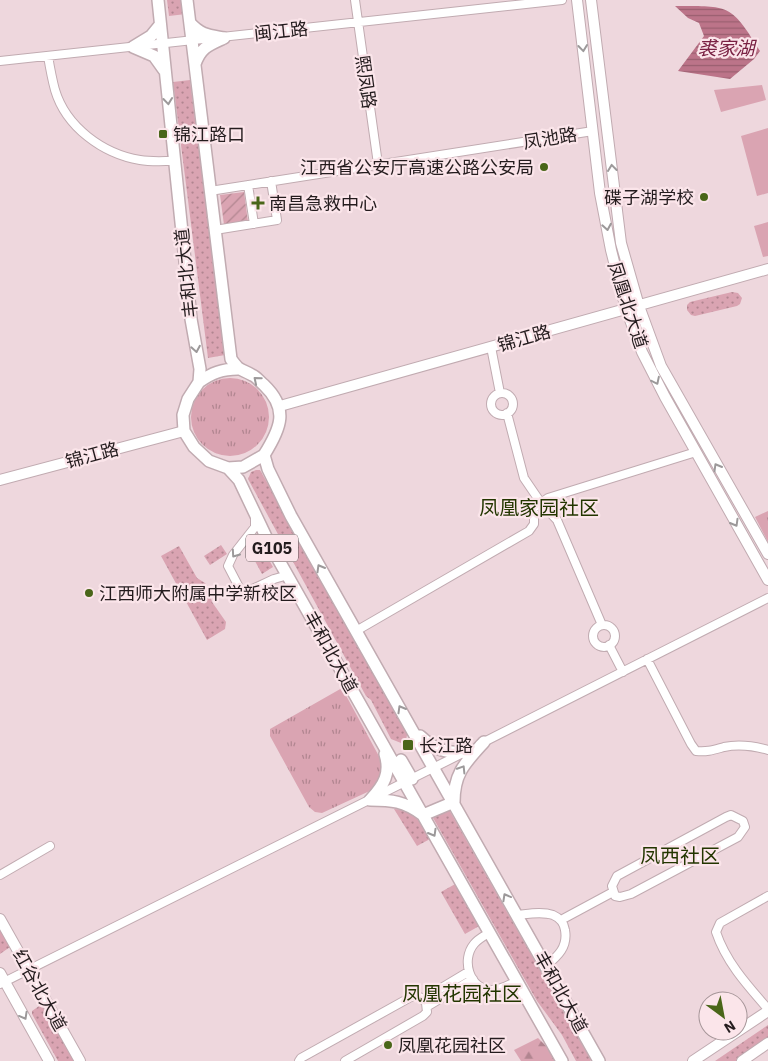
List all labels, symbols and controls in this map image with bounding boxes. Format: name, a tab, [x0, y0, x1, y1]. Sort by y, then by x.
street label: 闽江路	[253, 17, 309, 45]
water label: 裘家湖	[697, 36, 757, 60]
one-way arrow	[577, 45, 588, 53]
street label: 熙凤路	[351, 54, 381, 110]
one-way arrow	[162, 97, 173, 105]
street label: 凤池路	[522, 122, 578, 154]
place label: 锦江路口	[173, 123, 245, 146]
marker: 锦江路口	[157, 128, 169, 140]
place label: 江西省公安厅高速公路公安局	[300, 156, 534, 179]
marker: 江西省公安厅高速公路公安局	[538, 161, 550, 173]
one-way arrow	[607, 164, 618, 172]
place label: 碟子湖学校	[604, 186, 694, 209]
marker: 碟子湖学校	[698, 191, 710, 203]
place label: 南昌急救中心	[269, 192, 377, 215]
marker: 南昌急救中心	[251, 196, 265, 210]
one-way arrow	[601, 222, 611, 231]
street label: 丰和北大道	[170, 227, 202, 319]
street label: 凤凰北大道	[603, 259, 653, 351]
street label: 锦江路	[495, 320, 553, 356]
one-way arrow	[191, 345, 201, 353]
one-way arrow	[650, 376, 660, 385]
one-way arrow	[254, 377, 263, 385]
street label: 锦江路	[63, 437, 121, 473]
one-way arrow	[714, 463, 724, 472]
district label: 凤凰家园社区	[479, 494, 599, 521]
one-way arrow	[729, 517, 739, 526]
road number: G105	[246, 534, 298, 562]
one-way arrow	[232, 548, 241, 558]
one-way arrow	[317, 564, 327, 573]
place label: 江西师大附属中学新校区	[99, 582, 297, 605]
marker: 江西师大附属中学新校区	[83, 587, 95, 599]
street label: 丰和北大道	[299, 607, 363, 697]
one-way arrow	[397, 706, 407, 715]
place label: 长江路	[419, 734, 473, 757]
marker: 长江路	[401, 738, 415, 752]
one-way arrow	[455, 766, 465, 775]
one-way arrow	[427, 827, 437, 836]
district label: 凤西社区	[640, 842, 720, 869]
one-way arrow	[503, 893, 513, 902]
street label: 红谷北大道	[8, 945, 72, 1035]
street label: 丰和北大道	[529, 947, 593, 1037]
district label: 凤凰花园社区	[402, 980, 522, 1007]
north arrow	[698, 991, 748, 1041]
one-way arrow	[18, 1010, 28, 1019]
text: N	[721, 1017, 739, 1037]
place label: 凤凰花园社区	[398, 1034, 506, 1057]
marker: 凤凰花园社区	[382, 1039, 394, 1051]

